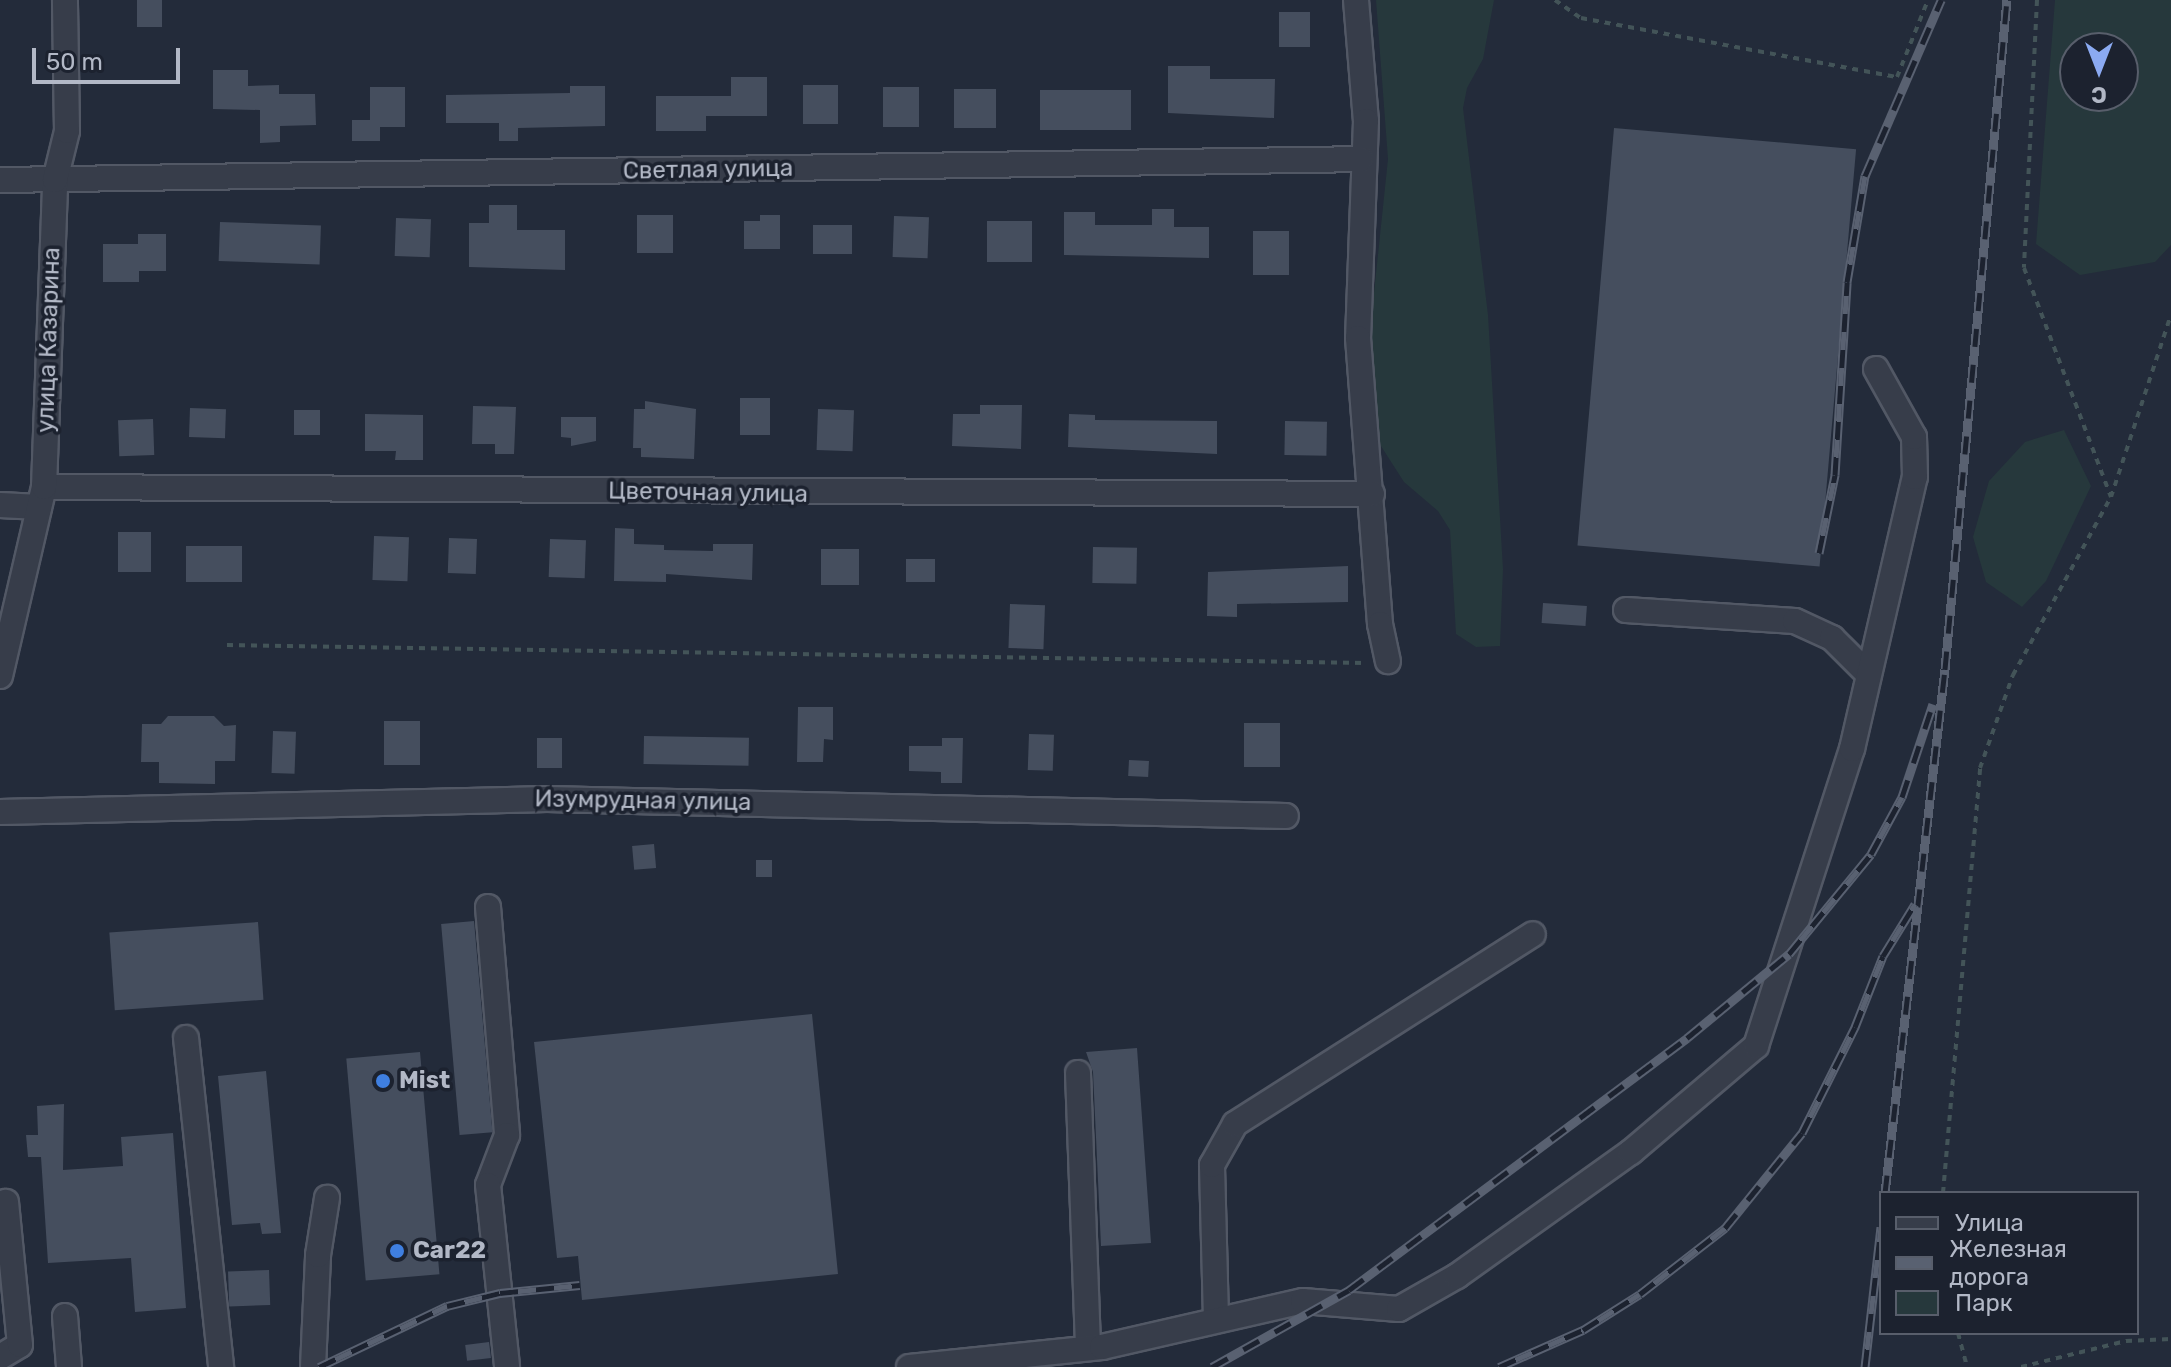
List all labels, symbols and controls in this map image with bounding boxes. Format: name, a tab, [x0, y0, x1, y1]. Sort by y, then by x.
scale bar	[36, 32, 184, 82]
north arrow	[2059, 32, 2139, 112]
text: 50 m	[46, 48, 103, 76]
text: С	[2091, 81, 2107, 108]
street label: Светлая улица	[623, 154, 793, 186]
street label: улица Казарина	[31, 247, 67, 433]
street label: Цветочная улица	[608, 477, 808, 509]
street label: Изумрудная улица	[534, 785, 752, 817]
place label: Mist	[399, 1067, 450, 1095]
marker: Mist	[374, 1072, 392, 1090]
legend	[1879, 1191, 2139, 1335]
text: Улица	[1955, 1209, 2024, 1237]
text: Железная дорога	[1949, 1235, 2067, 1291]
place label: Car22	[413, 1237, 486, 1265]
marker: Car22	[388, 1242, 406, 1260]
text: Парк	[1955, 1289, 2013, 1317]

